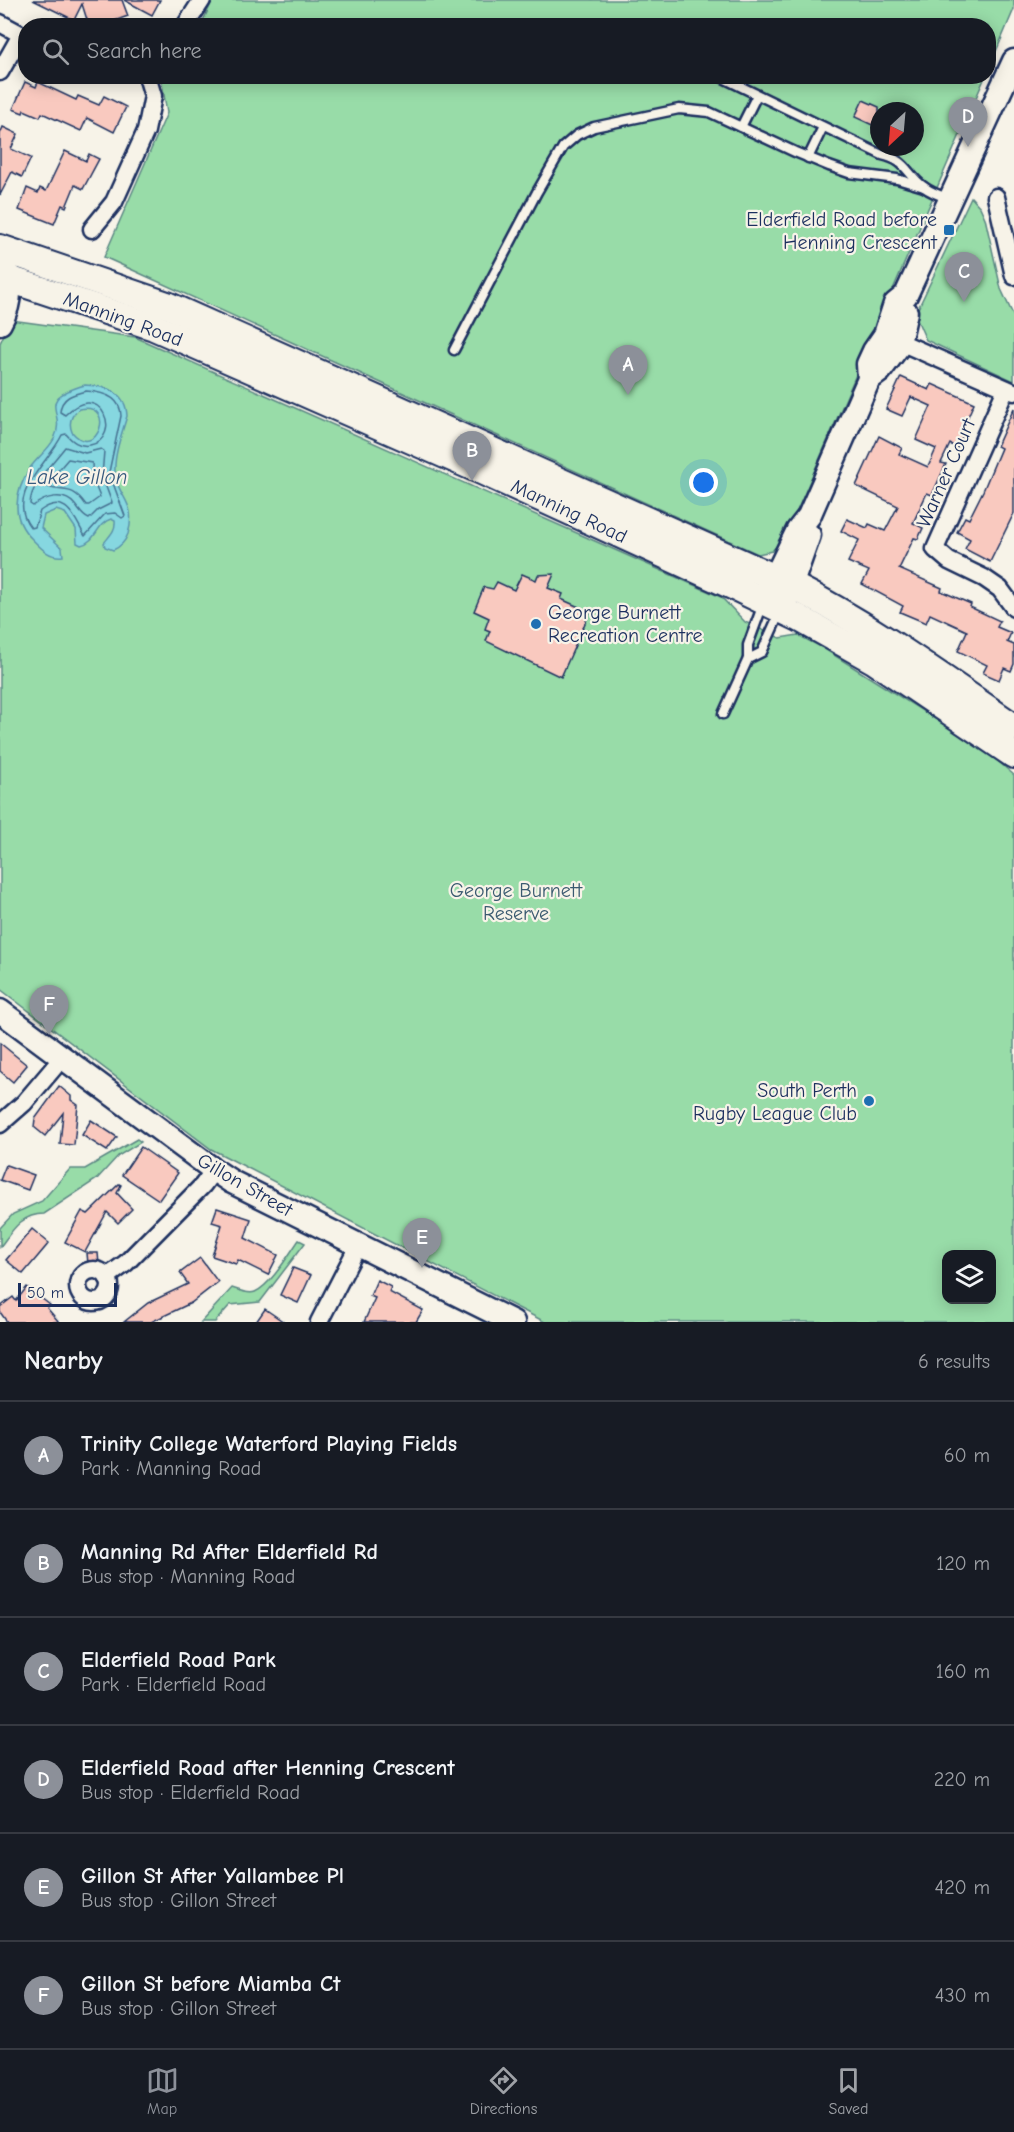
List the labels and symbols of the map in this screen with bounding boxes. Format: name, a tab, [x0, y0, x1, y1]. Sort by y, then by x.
pin: D	[948, 98, 988, 147]
north arrow	[870, 102, 924, 156]
place label: Elderfield Road before Henning Crescent	[746, 208, 938, 254]
marker: Elderfield Road before Henning Crescent	[942, 223, 956, 237]
pin: C	[944, 252, 984, 302]
street label: Manning Road	[60, 287, 186, 351]
pin: A	[608, 346, 648, 395]
street label: Warner Court	[912, 414, 981, 531]
pin: B	[452, 432, 492, 481]
water label: Lake Gillon	[27, 465, 127, 489]
your location	[689, 468, 718, 497]
street label: Manning Road	[507, 474, 631, 548]
place label: George Burnett Recreation Centre	[548, 601, 702, 647]
marker: George Burnett Recreation Centre	[529, 617, 543, 631]
park label: George Burnett Reserve	[450, 879, 584, 925]
pin: F	[29, 986, 68, 1035]
place label: South Perth Rugby League Club	[693, 1079, 857, 1125]
marker: South Perth Rugby League Club	[862, 1094, 876, 1108]
street label: Gillon Street	[193, 1149, 298, 1222]
pin: E	[402, 1218, 442, 1268]
scale bar	[18, 1280, 117, 1308]

